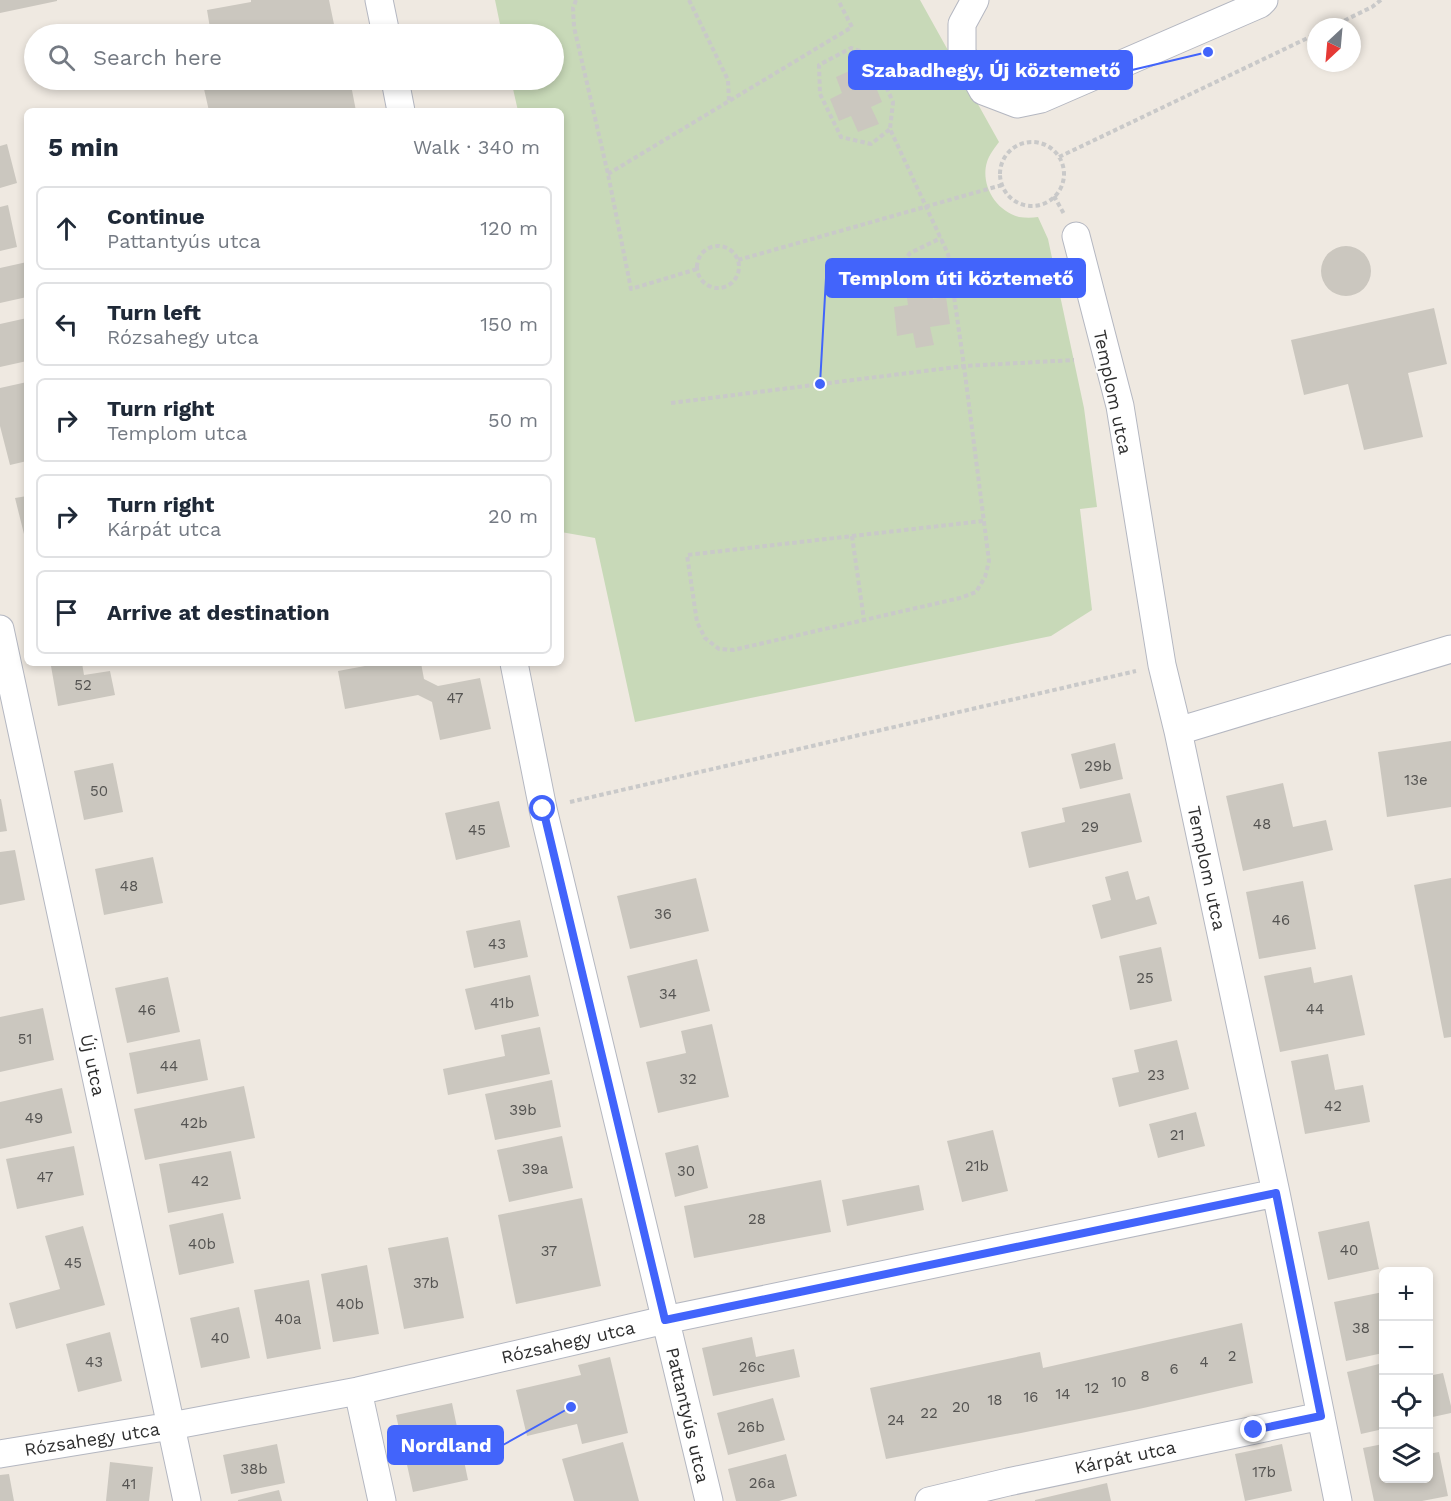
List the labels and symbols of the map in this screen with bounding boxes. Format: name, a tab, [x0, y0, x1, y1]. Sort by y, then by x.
north arrow	[1307, 18, 1361, 72]
callout: Szabadhegy, Új köztemető	[849, 51, 1132, 89]
text: Szabadhegy, Új köztemető	[861, 58, 1121, 82]
callout: Templom úti köztemető	[826, 259, 1085, 297]
text: Templom úti köztemető	[838, 266, 1074, 290]
street label: Templom utca	[1090, 328, 1136, 456]
house number: 52	[74, 676, 92, 694]
house number: 47	[447, 689, 463, 707]
house number: 29b	[1084, 757, 1112, 775]
house number: 13e	[1404, 771, 1428, 789]
house number: 50	[90, 782, 108, 800]
route start	[529, 795, 555, 821]
street label: Templom utca	[1184, 804, 1230, 932]
house number: 48	[1253, 815, 1271, 833]
house number: 29	[1081, 818, 1099, 836]
house number: 45	[468, 821, 486, 839]
house number: 48	[120, 877, 138, 895]
house number: 36	[654, 905, 672, 923]
house number: 46	[1272, 911, 1290, 929]
house number: 43	[488, 935, 506, 953]
house number: 25	[1136, 969, 1154, 987]
house number: 34	[659, 985, 677, 1003]
house number: 41b	[490, 994, 514, 1012]
house number: 44	[1306, 1000, 1324, 1018]
house number: 46	[138, 1001, 156, 1019]
house number: 51	[18, 1030, 32, 1048]
street label: Új utca	[76, 1032, 110, 1098]
house number: 44	[160, 1057, 178, 1075]
house number: 23	[1147, 1066, 1165, 1084]
house number: 32	[679, 1070, 697, 1088]
house number: 42	[1324, 1097, 1342, 1115]
house number: 39b	[509, 1101, 537, 1119]
house number: 49	[25, 1109, 43, 1127]
house number: 42b	[180, 1114, 208, 1132]
house number: 21	[1170, 1126, 1184, 1144]
house number: 21b	[965, 1157, 989, 1175]
house number: 39a	[522, 1160, 549, 1178]
house number: 30	[677, 1162, 695, 1180]
house number: 47	[37, 1168, 53, 1186]
house number: 42	[191, 1172, 209, 1190]
house number: 28	[748, 1210, 766, 1228]
house number: 40b	[188, 1235, 216, 1253]
house number: 40	[1340, 1241, 1358, 1259]
house number: 37	[541, 1242, 557, 1260]
house number: 45	[64, 1254, 82, 1272]
house number: 37b	[413, 1274, 439, 1292]
house number: 40b	[336, 1295, 364, 1313]
house number: 40a	[275, 1310, 302, 1328]
street label: Rózsahegy utca	[499, 1316, 637, 1368]
house number: 38	[1352, 1319, 1370, 1337]
house number: 40	[211, 1329, 229, 1347]
street label: Pattantyús utca	[662, 1345, 714, 1485]
house number: 2	[1228, 1347, 1236, 1365]
house number: 43	[85, 1353, 103, 1371]
house number: 4	[1199, 1353, 1209, 1371]
house number: 26c	[739, 1358, 765, 1376]
house number: 6	[1169, 1360, 1179, 1378]
house number: 8	[1140, 1367, 1150, 1385]
house number: 10	[1111, 1373, 1127, 1391]
house number: 12	[1085, 1379, 1099, 1397]
house number: 14	[1055, 1385, 1071, 1403]
house number: 16	[1024, 1388, 1038, 1406]
house number: 18	[987, 1391, 1003, 1409]
house number: 20	[952, 1398, 970, 1416]
house number: 22	[920, 1404, 938, 1422]
house number: 24	[887, 1411, 905, 1429]
route end	[1240, 1416, 1266, 1442]
street label: Rózsahegy utca	[23, 1418, 161, 1460]
house number: 26b	[737, 1418, 765, 1436]
callout: Nordland	[388, 1426, 503, 1464]
text: Nordland	[401, 1433, 491, 1457]
street label: Kárpát utca	[1073, 1436, 1177, 1478]
house number: 38b	[240, 1460, 268, 1478]
house number: 17b	[1252, 1463, 1276, 1481]
house number: 26a	[749, 1474, 776, 1492]
house number: 41	[122, 1475, 136, 1493]

